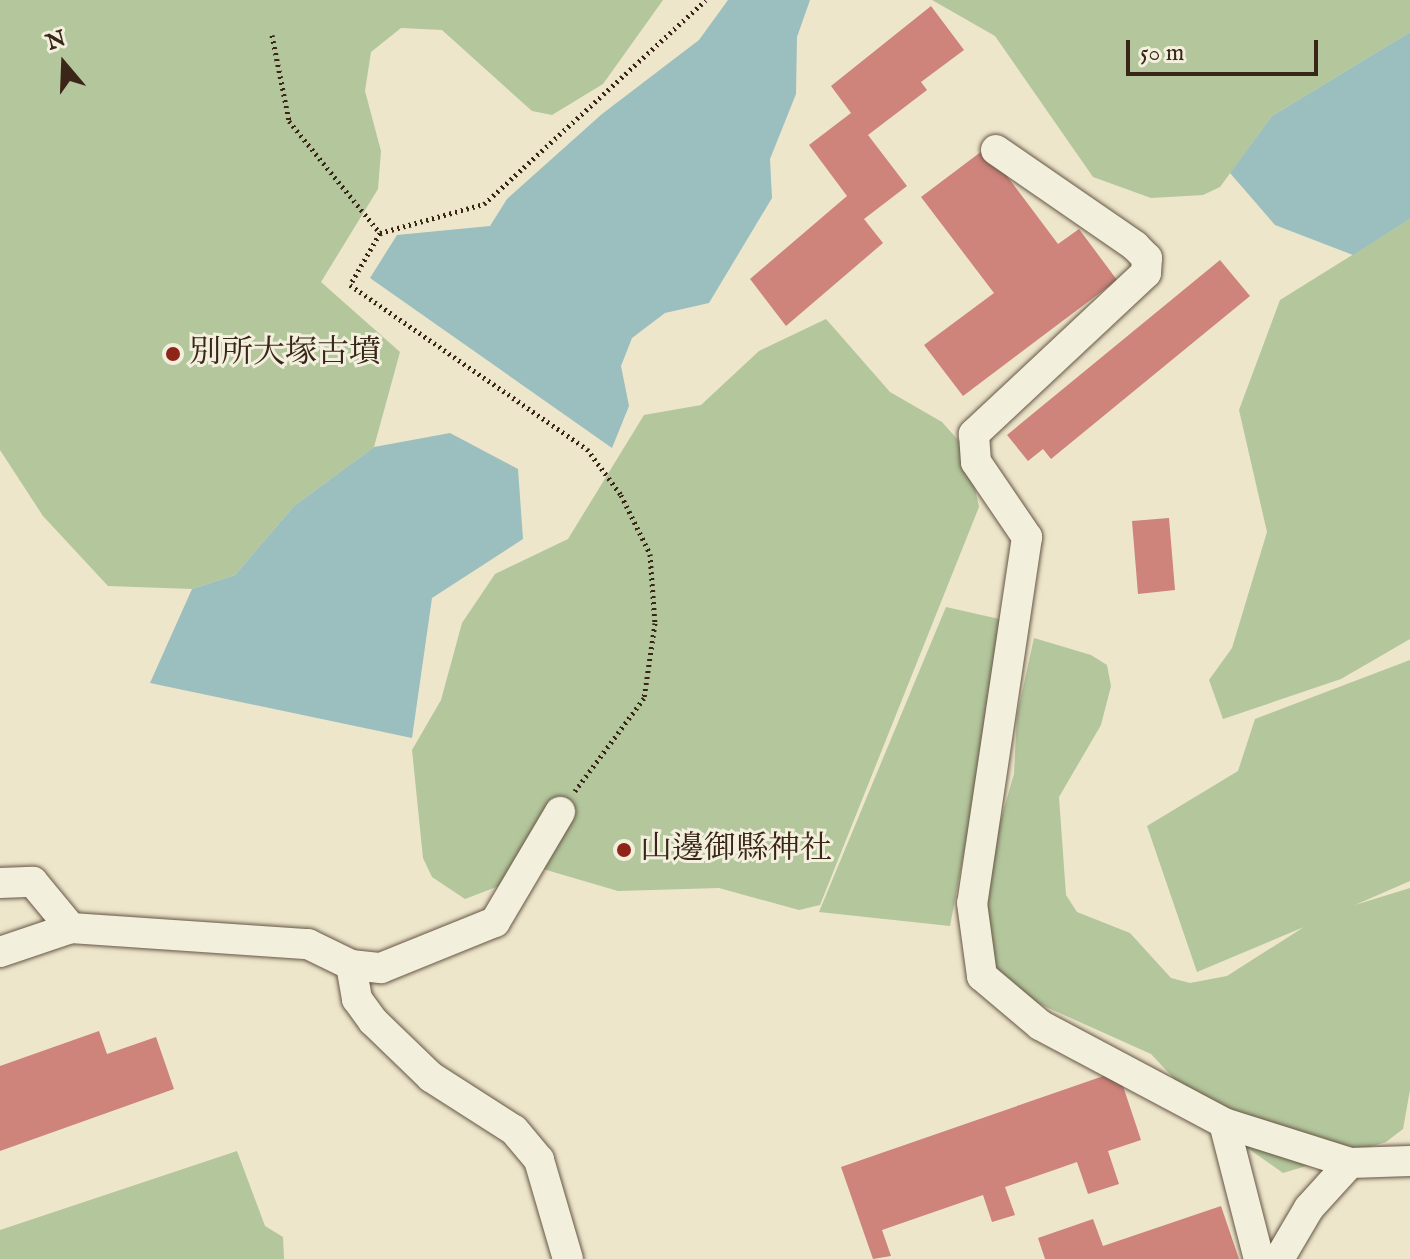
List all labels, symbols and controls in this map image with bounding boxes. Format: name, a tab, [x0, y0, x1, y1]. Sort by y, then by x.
north arrow	[24, 24, 104, 104]
scale bar	[1130, 24, 1322, 74]
text: N	[43, 25, 70, 58]
text: 50 m	[1140, 38, 1184, 69]
place label: 別所大塚古墳	[189, 335, 381, 373]
marker: 別所大塚古墳	[164, 345, 182, 363]
place label: 山邊御縣神社	[640, 831, 832, 869]
marker: 山邊御縣神社	[615, 841, 633, 859]

